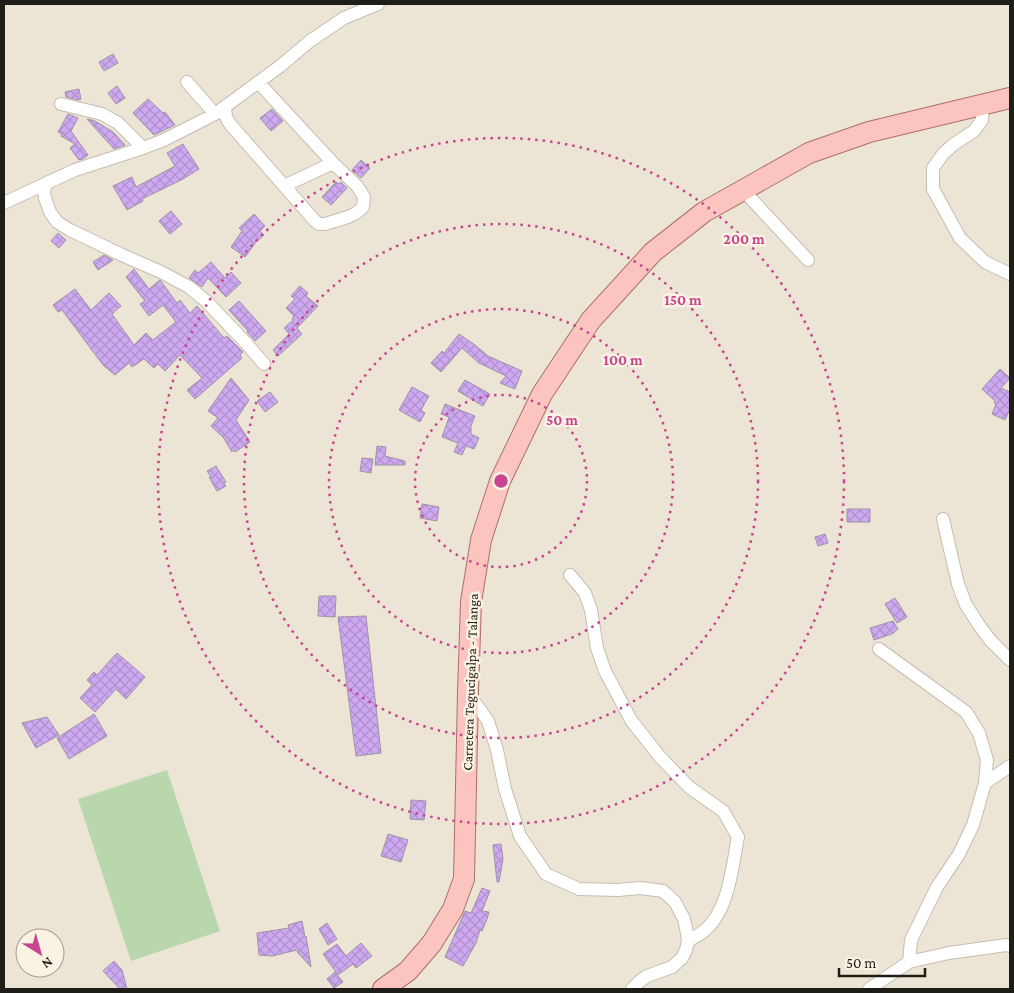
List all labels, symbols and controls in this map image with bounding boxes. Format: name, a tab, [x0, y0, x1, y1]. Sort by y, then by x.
text: 200 m	[723, 231, 765, 247]
text: 150 m	[664, 292, 702, 308]
text: 100 m	[603, 352, 643, 368]
text: 50 m	[546, 412, 578, 428]
centre of rings	[492, 472, 510, 490]
street label: Carretera Tegucigalpa - Talanga	[459, 593, 481, 771]
north arrow	[15, 928, 65, 978]
scale bar	[839, 946, 925, 978]
text: N	[39, 954, 56, 973]
text: 50 m	[846, 955, 876, 971]

